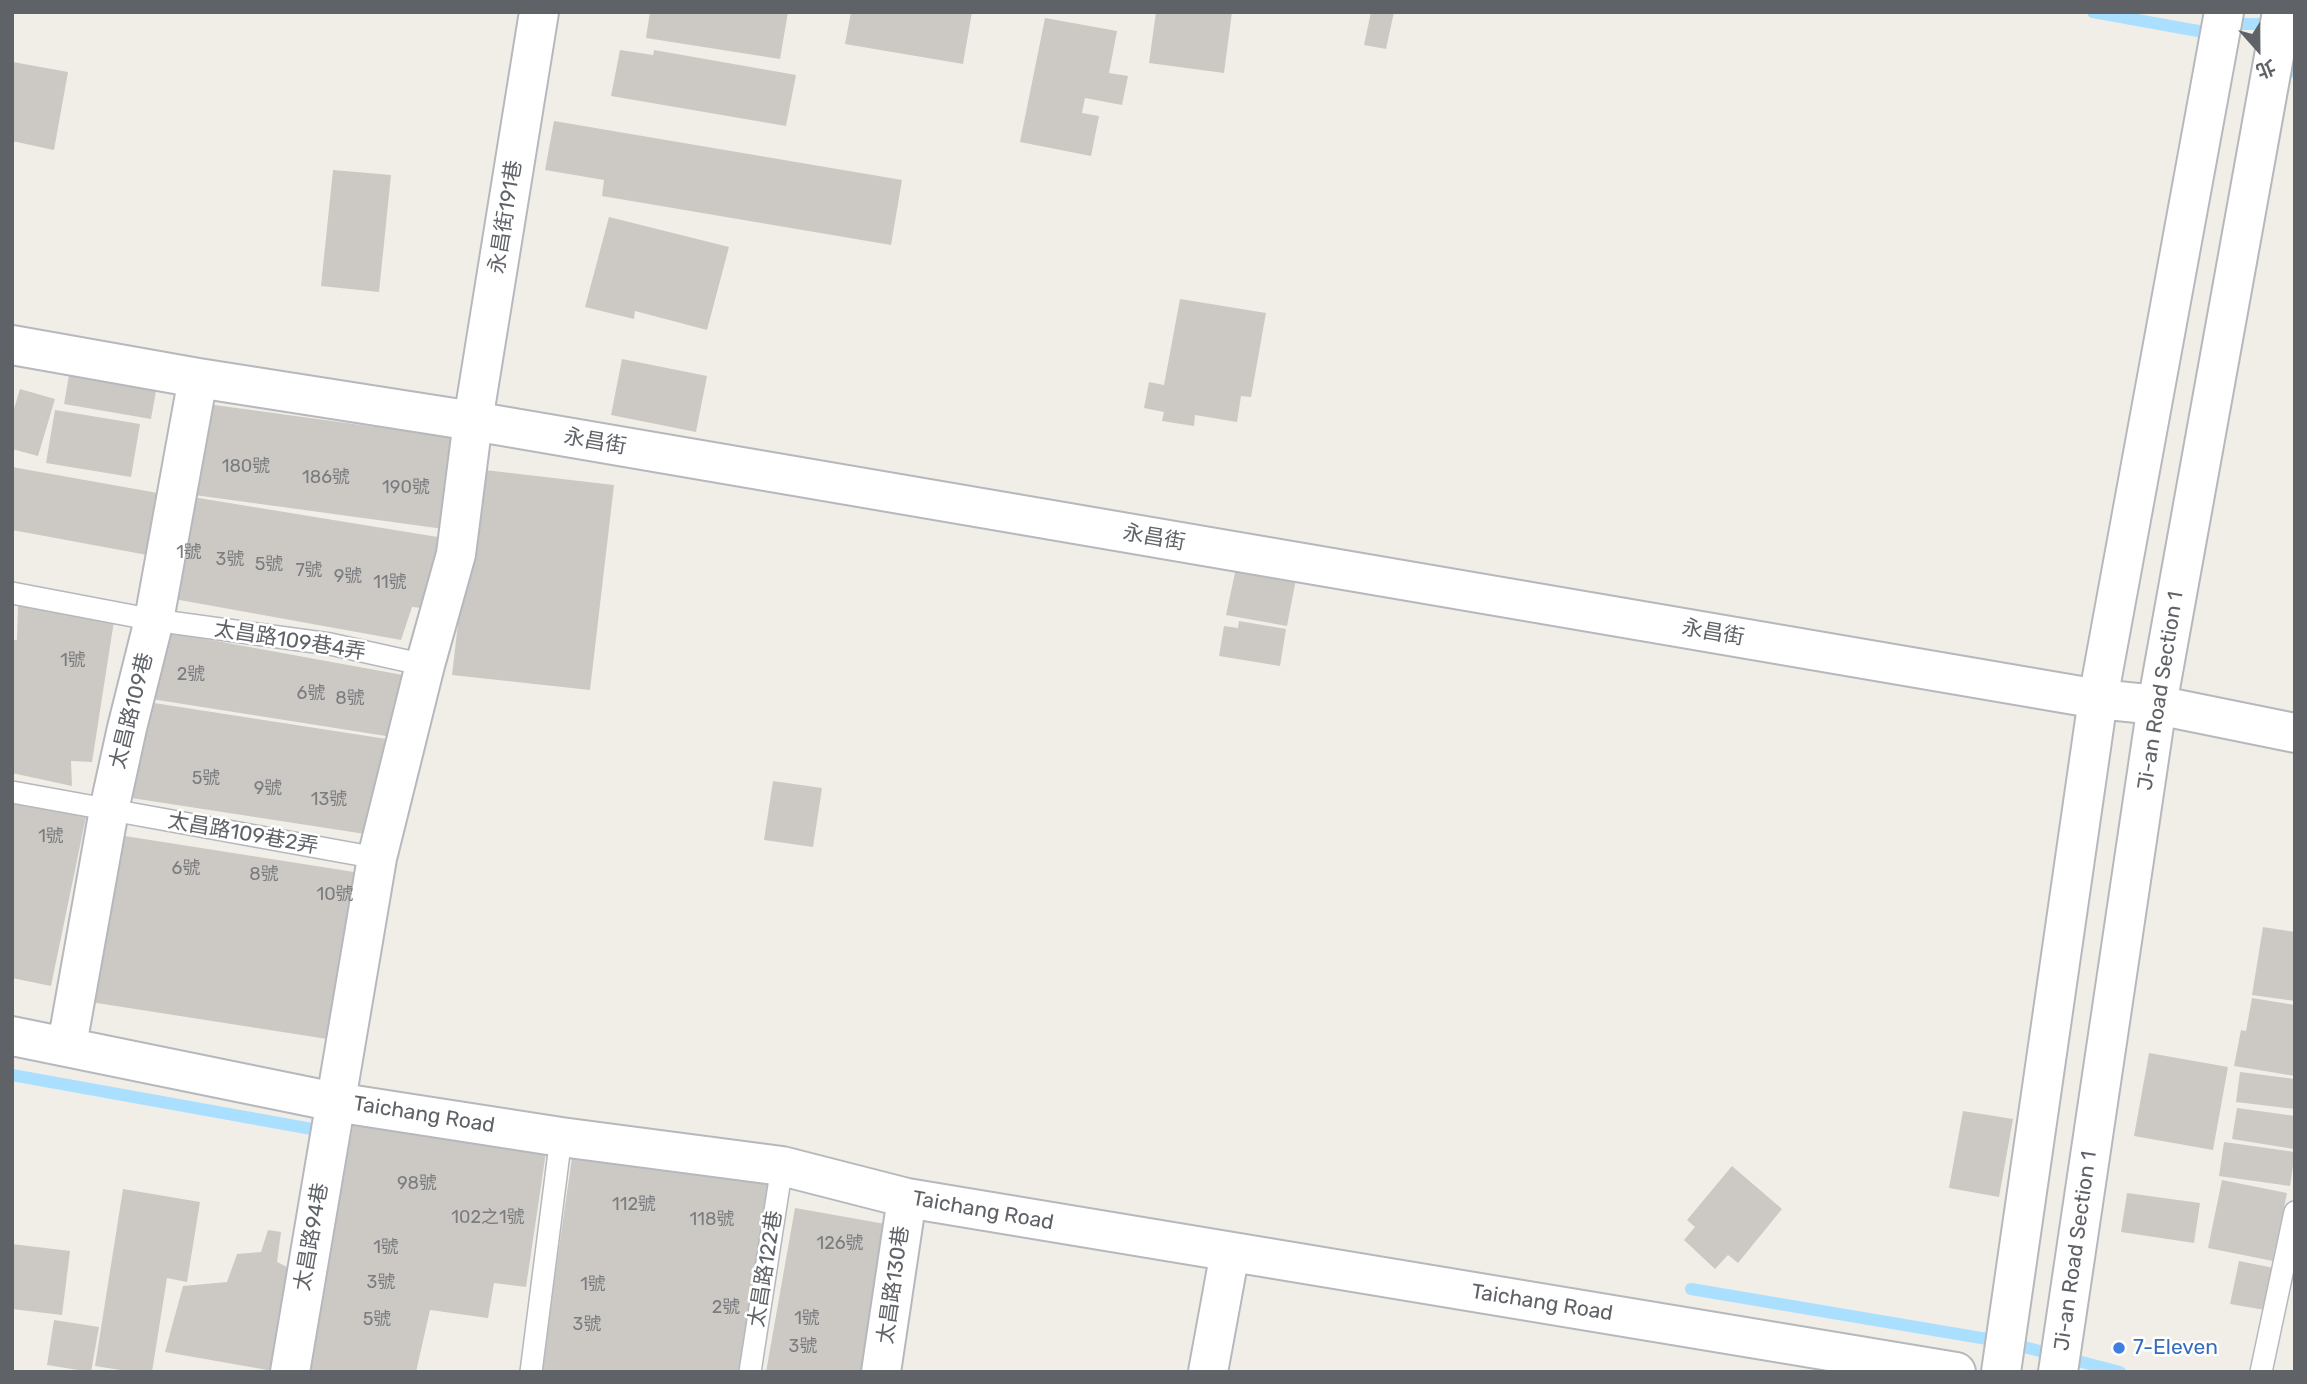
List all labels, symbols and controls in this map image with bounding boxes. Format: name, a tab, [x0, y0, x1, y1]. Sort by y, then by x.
north arrow	[2223, 14, 2293, 84]
text: 北	[2253, 55, 2279, 83]
street label: 永昌街191巷	[485, 159, 527, 275]
street label: 永昌街	[562, 424, 628, 460]
house number: 180號	[222, 456, 270, 478]
house number: 186號	[302, 467, 350, 489]
house number: 190號	[382, 477, 430, 499]
street label: 永昌街	[1121, 520, 1187, 556]
house number: 1號	[176, 542, 202, 564]
house number: 3號	[216, 549, 244, 571]
house number: 5號	[255, 554, 283, 576]
house number: 7號	[295, 560, 323, 582]
house number: 9號	[334, 566, 362, 588]
house number: 11號	[373, 572, 407, 594]
street label: Ji-an Road Section 1	[2133, 590, 2189, 792]
street label: 永昌街	[1680, 615, 1746, 651]
street label: 太昌路109巷4弄	[213, 617, 367, 665]
house number: 1號	[60, 650, 86, 672]
street label: 太昌路109巷	[105, 650, 159, 772]
house number: 2號	[177, 664, 205, 686]
house number: 6號	[297, 683, 325, 705]
house number: 8號	[335, 688, 365, 710]
house number: 5號	[192, 768, 220, 790]
house number: 9號	[254, 778, 282, 800]
house number: 13號	[311, 789, 347, 811]
street label: 太昌路109巷2弄	[166, 808, 320, 860]
house number: 1號	[38, 826, 64, 848]
house number: 6號	[172, 858, 200, 880]
house number: 8號	[249, 864, 279, 886]
house number: 10號	[316, 884, 354, 906]
street label: Taichang Road	[351, 1091, 497, 1139]
street label: Ji-an Road Section 1	[2050, 1150, 2102, 1352]
house number: 98號	[397, 1173, 437, 1195]
street label: 太昌路94巷	[290, 1181, 334, 1293]
street label: Taichang Road	[910, 1186, 1056, 1236]
house number: 112號	[612, 1194, 656, 1216]
house number: 102之1號	[451, 1207, 525, 1229]
house number: 118號	[690, 1209, 734, 1231]
street label: 太昌路122巷	[744, 1209, 788, 1329]
street label: 太昌路130巷	[873, 1224, 915, 1346]
house number: 126號	[816, 1233, 864, 1255]
house number: 1號	[373, 1237, 399, 1259]
house number: 3號	[367, 1272, 395, 1294]
house number: 1號	[580, 1274, 606, 1296]
street label: Taichang Road	[1469, 1279, 1615, 1327]
house number: 2號	[712, 1297, 740, 1319]
house number: 1號	[794, 1308, 820, 1330]
house number: 5號	[363, 1309, 391, 1331]
house number: 3號	[573, 1314, 601, 1336]
place label: 7-Eleven	[2133, 1335, 2218, 1361]
house number: 3號	[789, 1336, 817, 1358]
marker: 7-Eleven	[2111, 1340, 2127, 1356]

